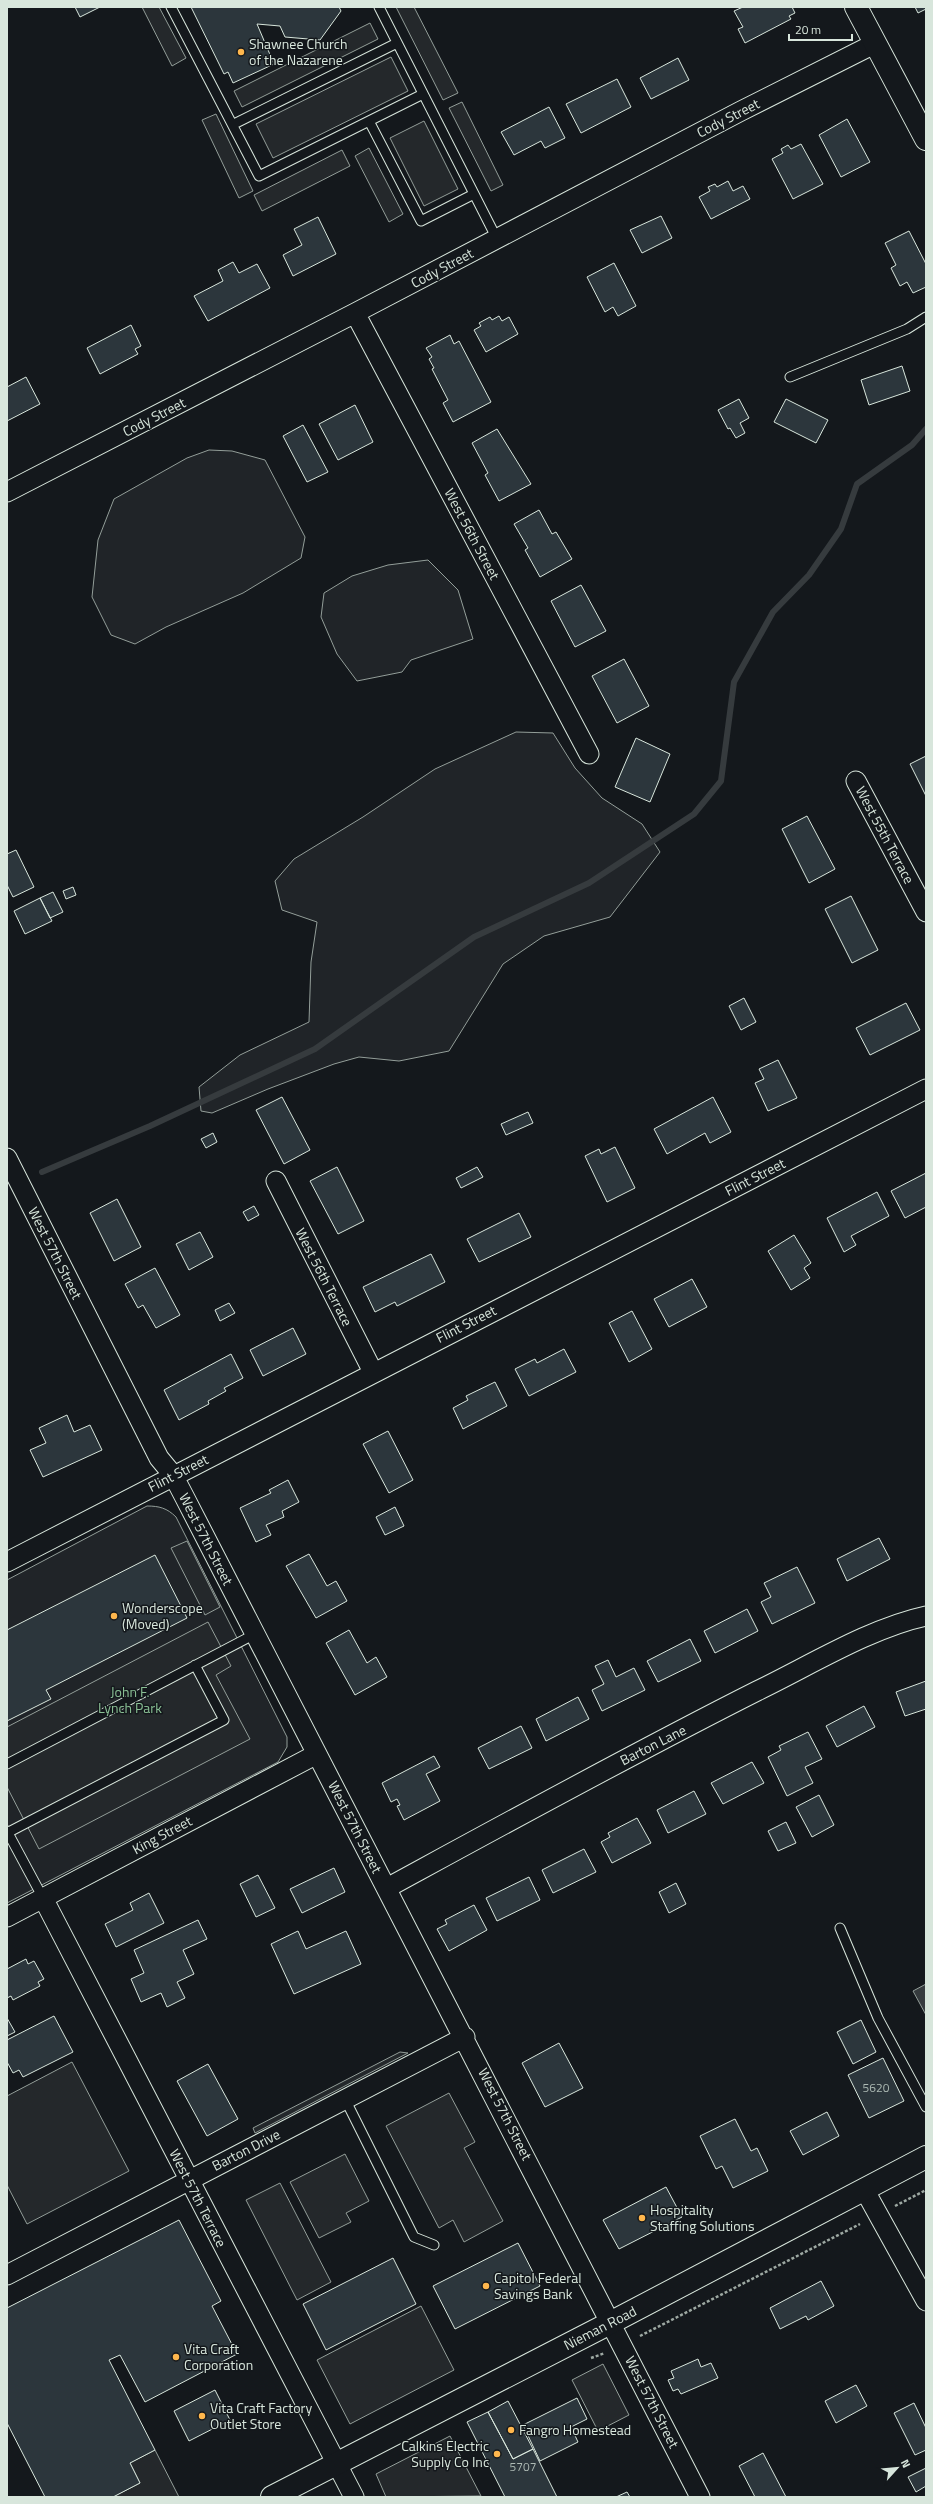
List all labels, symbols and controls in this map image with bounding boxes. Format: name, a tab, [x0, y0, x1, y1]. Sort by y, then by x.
scale bar	[789, 16, 852, 42]
text: 20 m	[795, 20, 821, 39]
place label: Shawnee Church of the Nazarene	[249, 33, 347, 70]
marker: Shawnee Church of the Nazarene	[236, 47, 246, 57]
street label: Cody Street	[693, 93, 763, 142]
street label: Cody Street	[407, 242, 477, 293]
street label: Cody Street	[119, 392, 189, 441]
street label: West 56th Street	[439, 484, 505, 583]
street label: West 55th Terrace	[851, 782, 920, 887]
street label: Flint Street	[721, 1152, 789, 1201]
street label: West 57th Street	[23, 1203, 88, 1303]
street label: West 56th Terrace	[291, 1224, 358, 1330]
street label: Flint Street	[432, 1299, 500, 1348]
street label: Flint Street	[144, 1448, 212, 1497]
street label: West 57th Street	[174, 1489, 239, 1589]
place label: Wonderscope (Moved)	[122, 1597, 203, 1634]
marker: Wonderscope (Moved)	[109, 1611, 119, 1621]
park label: John F. Lynch Park	[98, 1681, 162, 1718]
street label: Barton Lane	[616, 1719, 689, 1770]
street label: West 57th Street	[323, 1777, 388, 1877]
street label: King Street	[128, 1810, 195, 1859]
street label: West 57th Street	[473, 2064, 538, 2164]
house number: 5620	[863, 2078, 890, 2097]
street label: Barton Drive	[208, 2123, 284, 2176]
street label: West 57th Terrace	[165, 2145, 232, 2251]
place label: Hospitality Staffing Solutions	[650, 2199, 755, 2236]
marker: Hospitality Staffing Solutions	[637, 2213, 647, 2223]
place label: Capitol Federal Savings Bank	[494, 2267, 581, 2304]
marker: Capitol Federal Savings Bank	[481, 2281, 491, 2291]
street label: Nieman Road	[560, 2300, 640, 2355]
place label: Vita Craft Corporation	[184, 2338, 253, 2375]
marker: Vita Craft Corporation	[171, 2352, 181, 2362]
street label: West 57th Street	[620, 2352, 685, 2452]
place label: Vita Craft Factory Outlet Store	[210, 2397, 312, 2434]
marker: Vita Craft Factory Outlet Store	[197, 2411, 207, 2421]
place label: Fangro Homestead	[519, 2419, 631, 2440]
marker: Fangro Homestead	[506, 2425, 516, 2435]
place label: Calkins Electric Supply Co Inc	[401, 2435, 489, 2472]
north arrow	[877, 2448, 917, 2488]
marker: Calkins Electric Supply Co Inc	[492, 2449, 502, 2459]
text: N	[897, 2456, 915, 2470]
house number: 5707	[510, 2457, 536, 2476]

